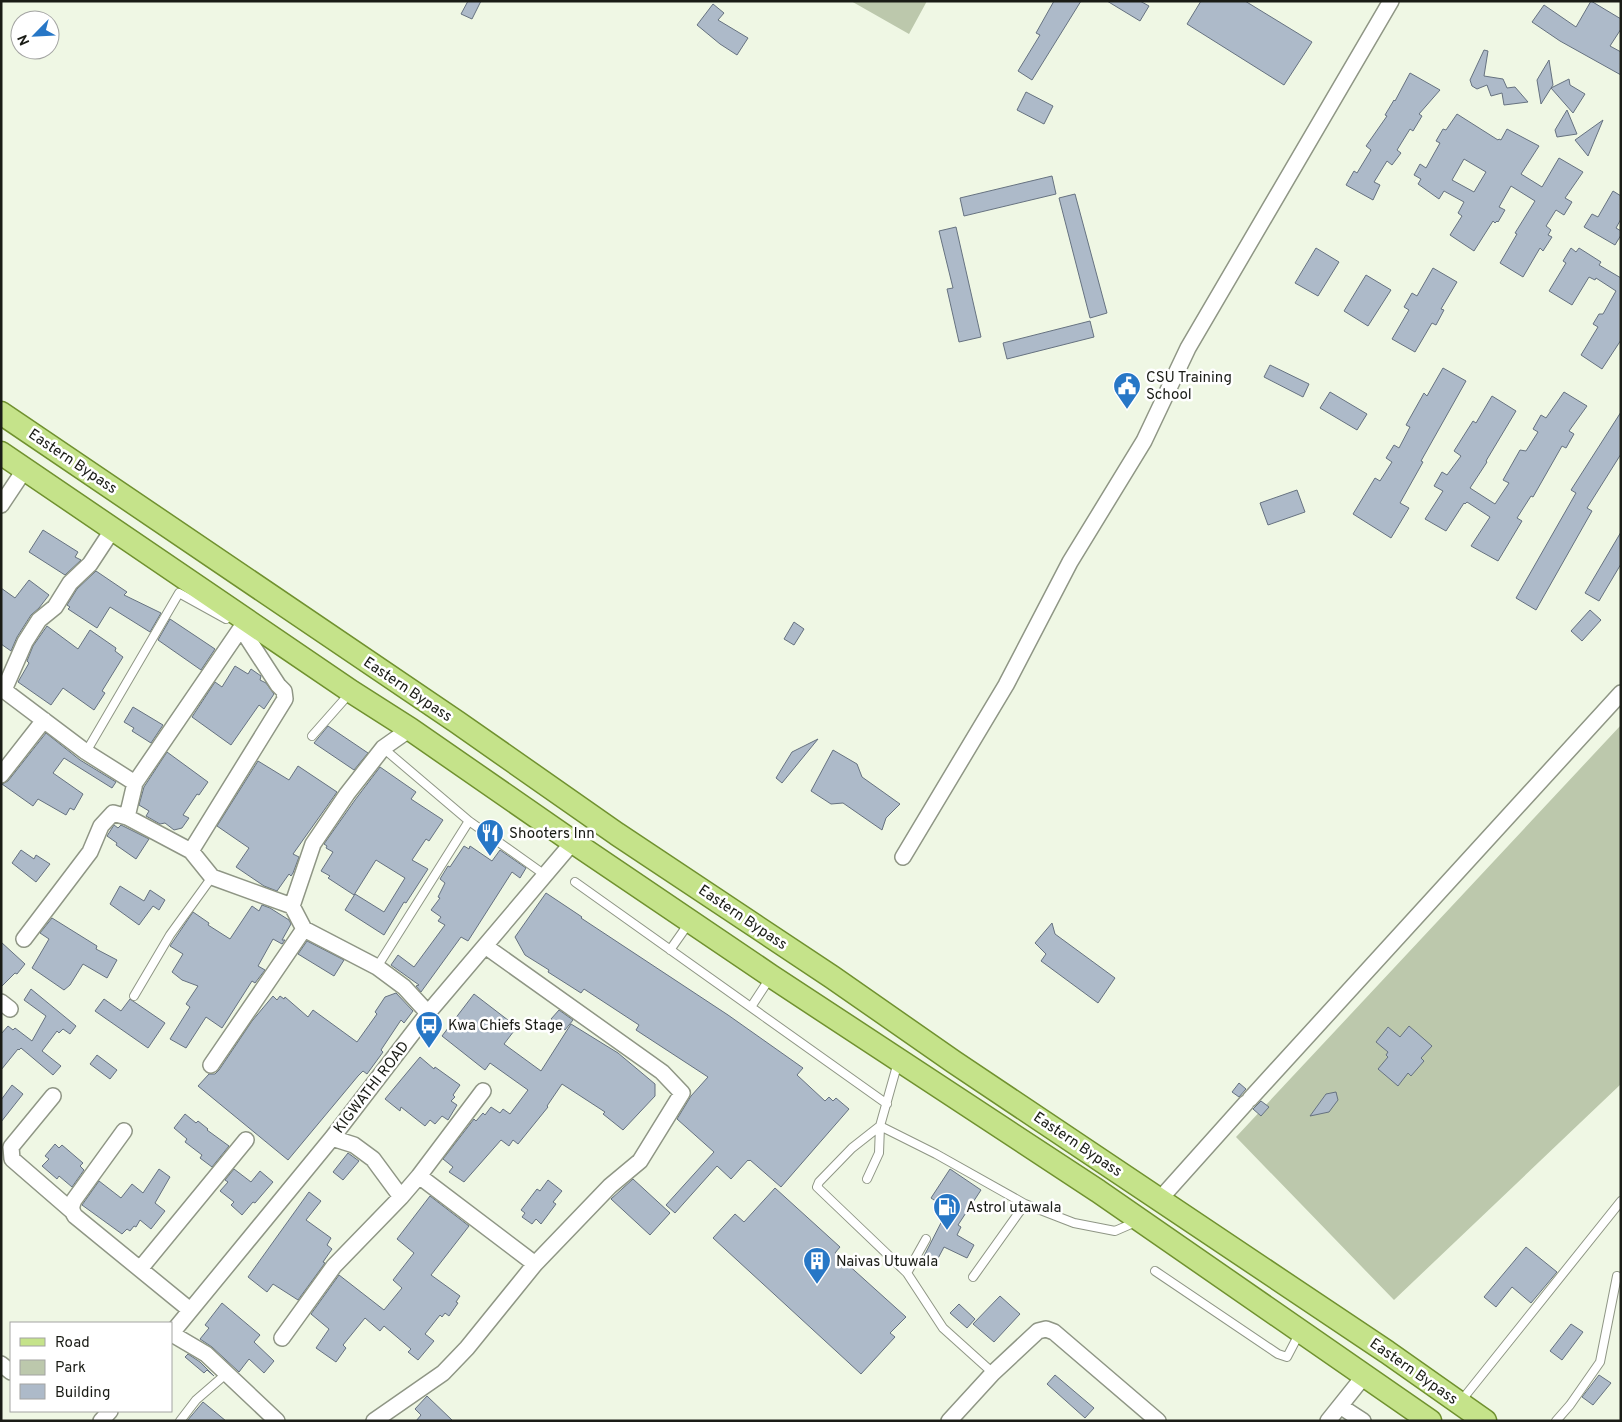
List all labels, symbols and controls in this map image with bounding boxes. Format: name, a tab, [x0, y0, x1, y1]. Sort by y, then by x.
north arrow	[10, 10, 60, 60]
text: N	[15, 32, 34, 48]
place label: CSU Training School	[1146, 369, 1232, 405]
public building icon: CSU Training School	[1112, 371, 1142, 410]
street label: Eastern Bypass	[24, 425, 120, 499]
street label: Eastern Bypass	[359, 653, 455, 727]
restaurant icon: Shooters Inn	[475, 818, 505, 857]
place label: Shooters Inn	[509, 825, 595, 844]
street label: Eastern Bypass	[694, 881, 790, 955]
bus stop icon: Kwa Chiefs Stage	[414, 1010, 444, 1049]
place label: Kwa Chiefs Stage	[448, 1017, 563, 1036]
street label: KIGWATHI ROAD	[330, 1038, 414, 1138]
street label: Eastern Bypass	[1029, 1108, 1125, 1182]
fuel station icon: Astrol utawala	[932, 1192, 962, 1231]
place label: Astrol utawala	[966, 1199, 1061, 1218]
building icon: Naivas Utuwala	[802, 1246, 832, 1285]
place label: Naivas Utuwala	[836, 1253, 938, 1272]
legend	[10, 1322, 172, 1412]
text: Road	[55, 1334, 90, 1353]
street label: Eastern Bypass	[1365, 1335, 1461, 1410]
text: Park	[55, 1359, 86, 1378]
text: Building	[55, 1384, 110, 1403]

